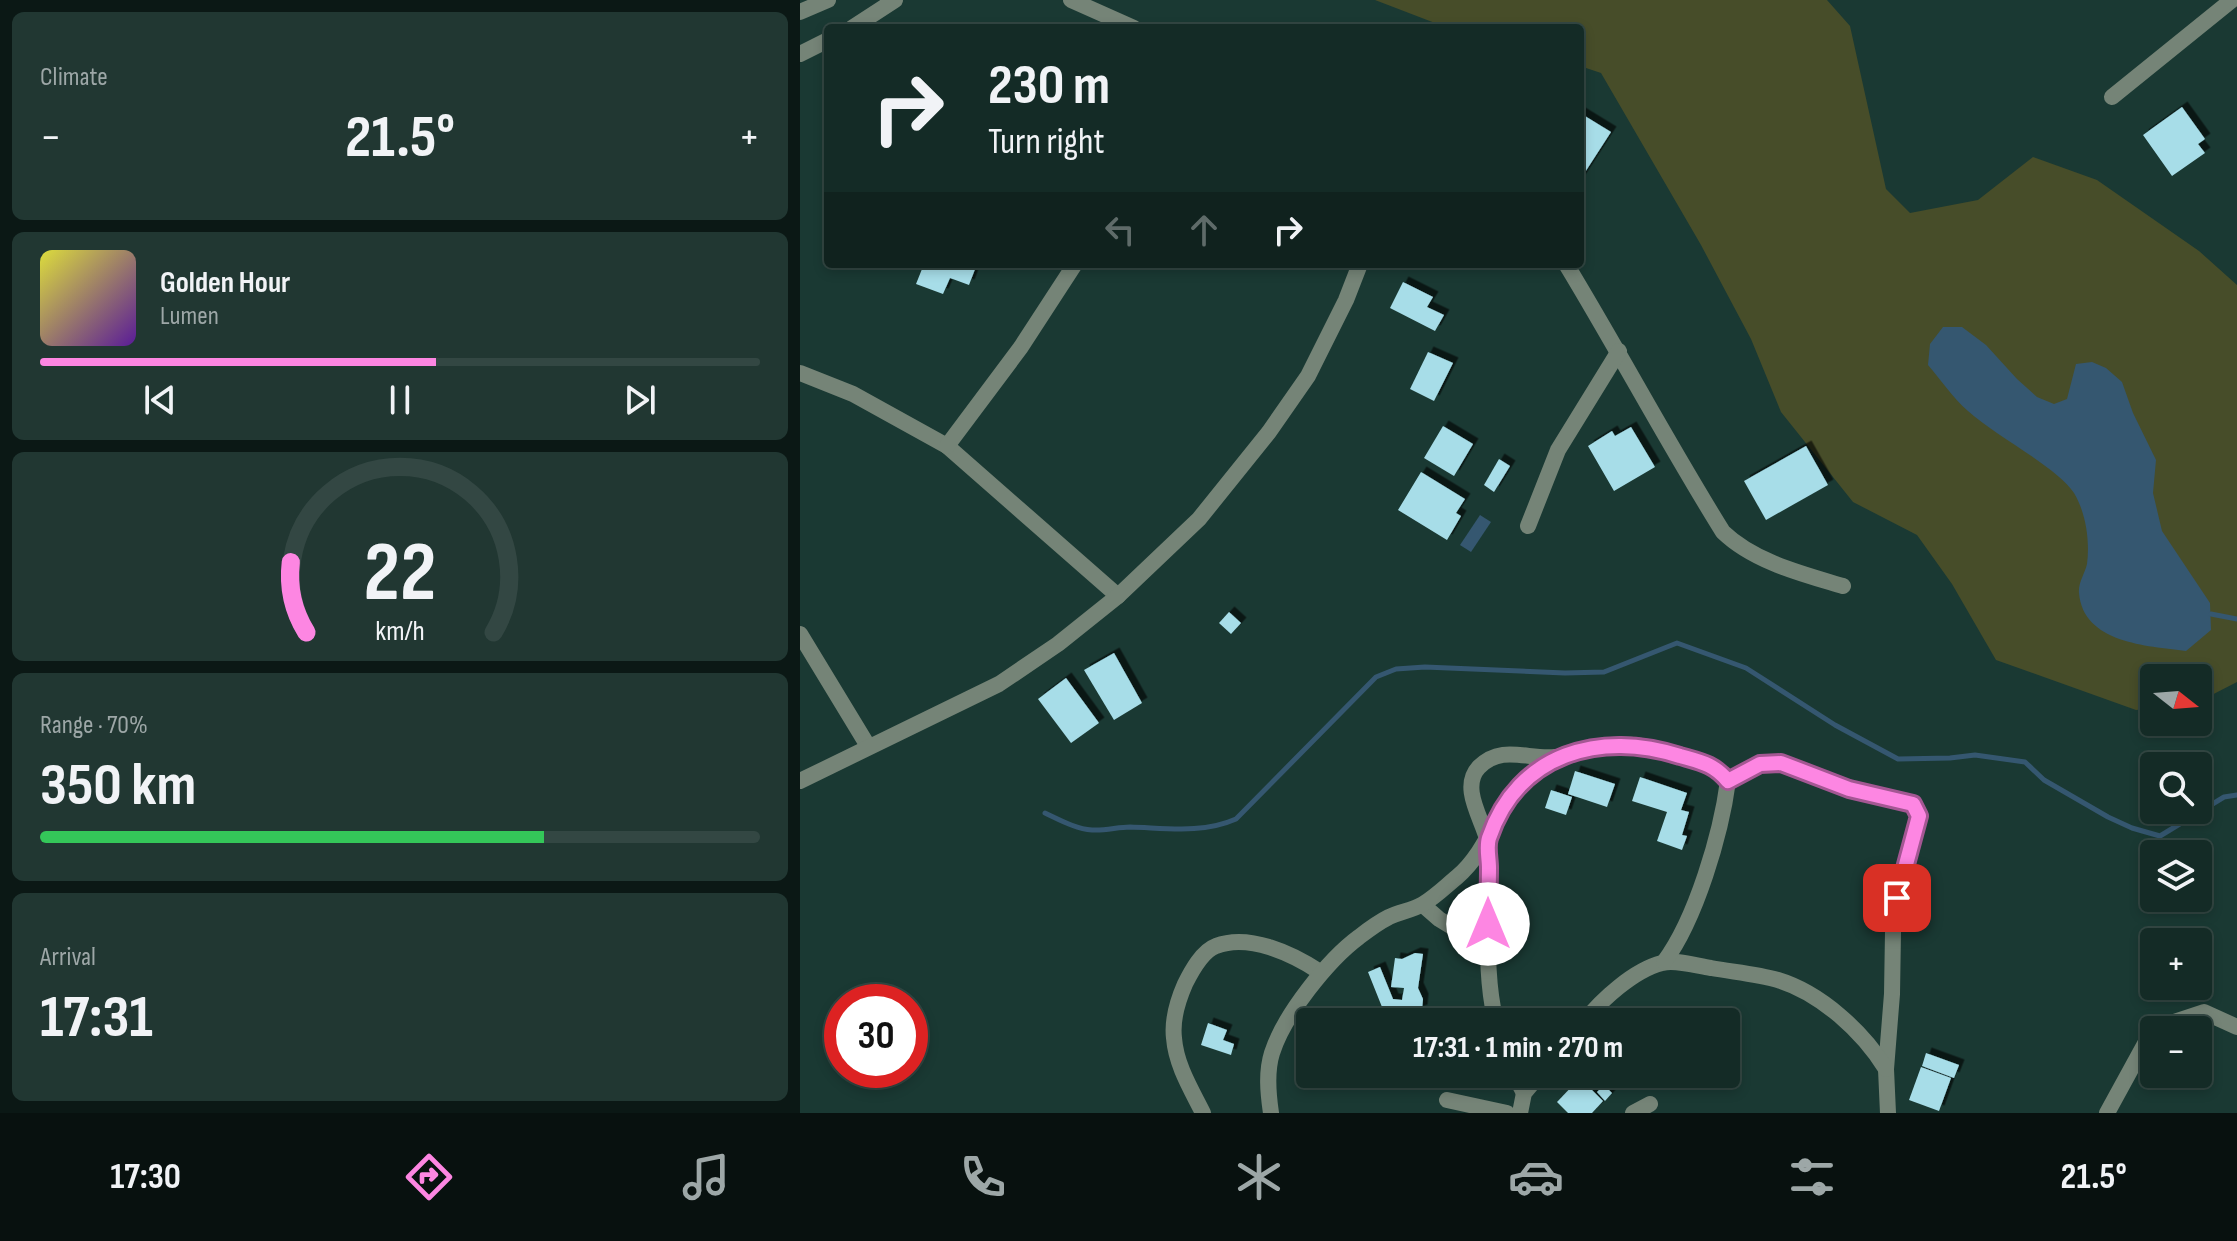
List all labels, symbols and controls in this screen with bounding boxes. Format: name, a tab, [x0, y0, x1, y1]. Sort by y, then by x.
text: 230 m	[988, 53, 1110, 120]
icon: right	[856, 56, 960, 160]
text: Climate	[40, 62, 108, 93]
text: 21.5°	[345, 102, 455, 174]
text: −	[40, 111, 62, 164]
text: +	[738, 111, 760, 164]
text: Turn right	[988, 121, 1105, 164]
icon: left	[1098, 208, 1142, 252]
icon: ahead	[1182, 208, 1226, 252]
icon: right	[1266, 208, 1310, 252]
text: Golden Hour	[160, 265, 290, 301]
text: Lumen	[160, 301, 219, 332]
icon: previous	[138, 378, 182, 422]
icon: pause	[378, 378, 422, 422]
icon: next	[618, 378, 662, 422]
text: 22	[364, 523, 436, 623]
text: km/h	[375, 614, 425, 649]
north arrow	[2140, 664, 2212, 736]
map controls	[2140, 664, 2212, 1088]
text: Range · 70%	[40, 710, 148, 741]
text: 350 km	[40, 750, 196, 822]
button: search	[2140, 752, 2212, 824]
button: layers	[2140, 840, 2212, 912]
pin	[1863, 864, 1931, 932]
icon: arrive	[1875, 876, 1919, 920]
position arrow	[1446, 882, 1530, 966]
button: +	[2140, 928, 2212, 1000]
text: Arrival	[40, 942, 96, 973]
text: 17:31	[40, 982, 153, 1054]
speed limit sign: 30	[824, 984, 928, 1088]
button: −	[2140, 1016, 2212, 1088]
text: 17:31 · 1 min · 270 m	[1413, 1030, 1623, 1066]
icon: directions	[401, 1149, 457, 1205]
icon: music	[678, 1149, 734, 1205]
icon: phone	[955, 1149, 1011, 1205]
icon: climate	[1231, 1149, 1287, 1205]
icon: car	[1508, 1149, 1564, 1205]
icon: filters	[1784, 1149, 1840, 1205]
text: 17:30	[110, 1156, 181, 1199]
text: 21.5°	[2061, 1156, 2127, 1199]

